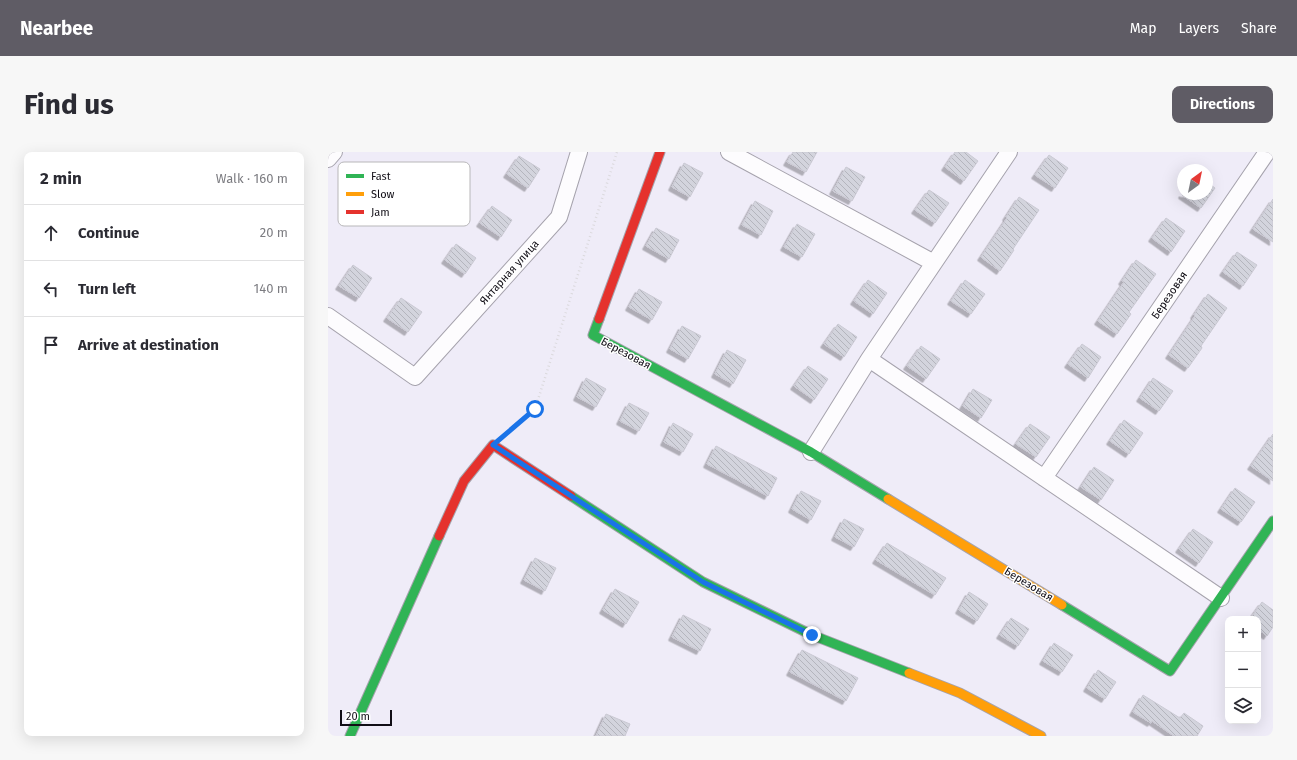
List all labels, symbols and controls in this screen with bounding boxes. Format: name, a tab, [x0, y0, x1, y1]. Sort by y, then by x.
text: Nearbee	[20, 17, 93, 40]
text: Map	[1130, 20, 1156, 37]
text: Layers	[1178, 20, 1219, 37]
text: Share	[1241, 20, 1277, 37]
button: Directions	[1172, 86, 1273, 123]
text: Find us	[24, 88, 114, 121]
legend	[338, 162, 470, 226]
north arrow	[1177, 164, 1213, 200]
text: 2 min	[40, 168, 82, 189]
text: Fast	[371, 170, 391, 183]
text: Walk · 160 m	[216, 171, 288, 186]
text: Slow	[371, 188, 395, 201]
text: Jam	[371, 206, 390, 219]
icon: ahead	[40, 222, 62, 244]
text: Continue	[78, 224, 139, 242]
text: 20 m	[260, 225, 288, 240]
street label: Янтарная улица	[477, 237, 542, 307]
street label: Березовая	[1149, 269, 1190, 322]
icon: left	[40, 278, 62, 300]
text: Turn left	[78, 280, 136, 298]
text: 140 m	[254, 281, 288, 296]
icon: arrive	[40, 334, 62, 356]
street label: Березовая	[599, 335, 653, 372]
text: Arrive at destination	[78, 336, 219, 354]
route start	[526, 400, 544, 418]
street label: Березовая	[1002, 565, 1056, 604]
map controls	[1225, 616, 1261, 724]
button: +	[1225, 616, 1261, 652]
route end	[803, 626, 821, 644]
button: −	[1225, 652, 1261, 688]
button: layers	[1225, 688, 1261, 724]
scale bar	[340, 708, 392, 727]
text: 20 m	[346, 710, 370, 723]

